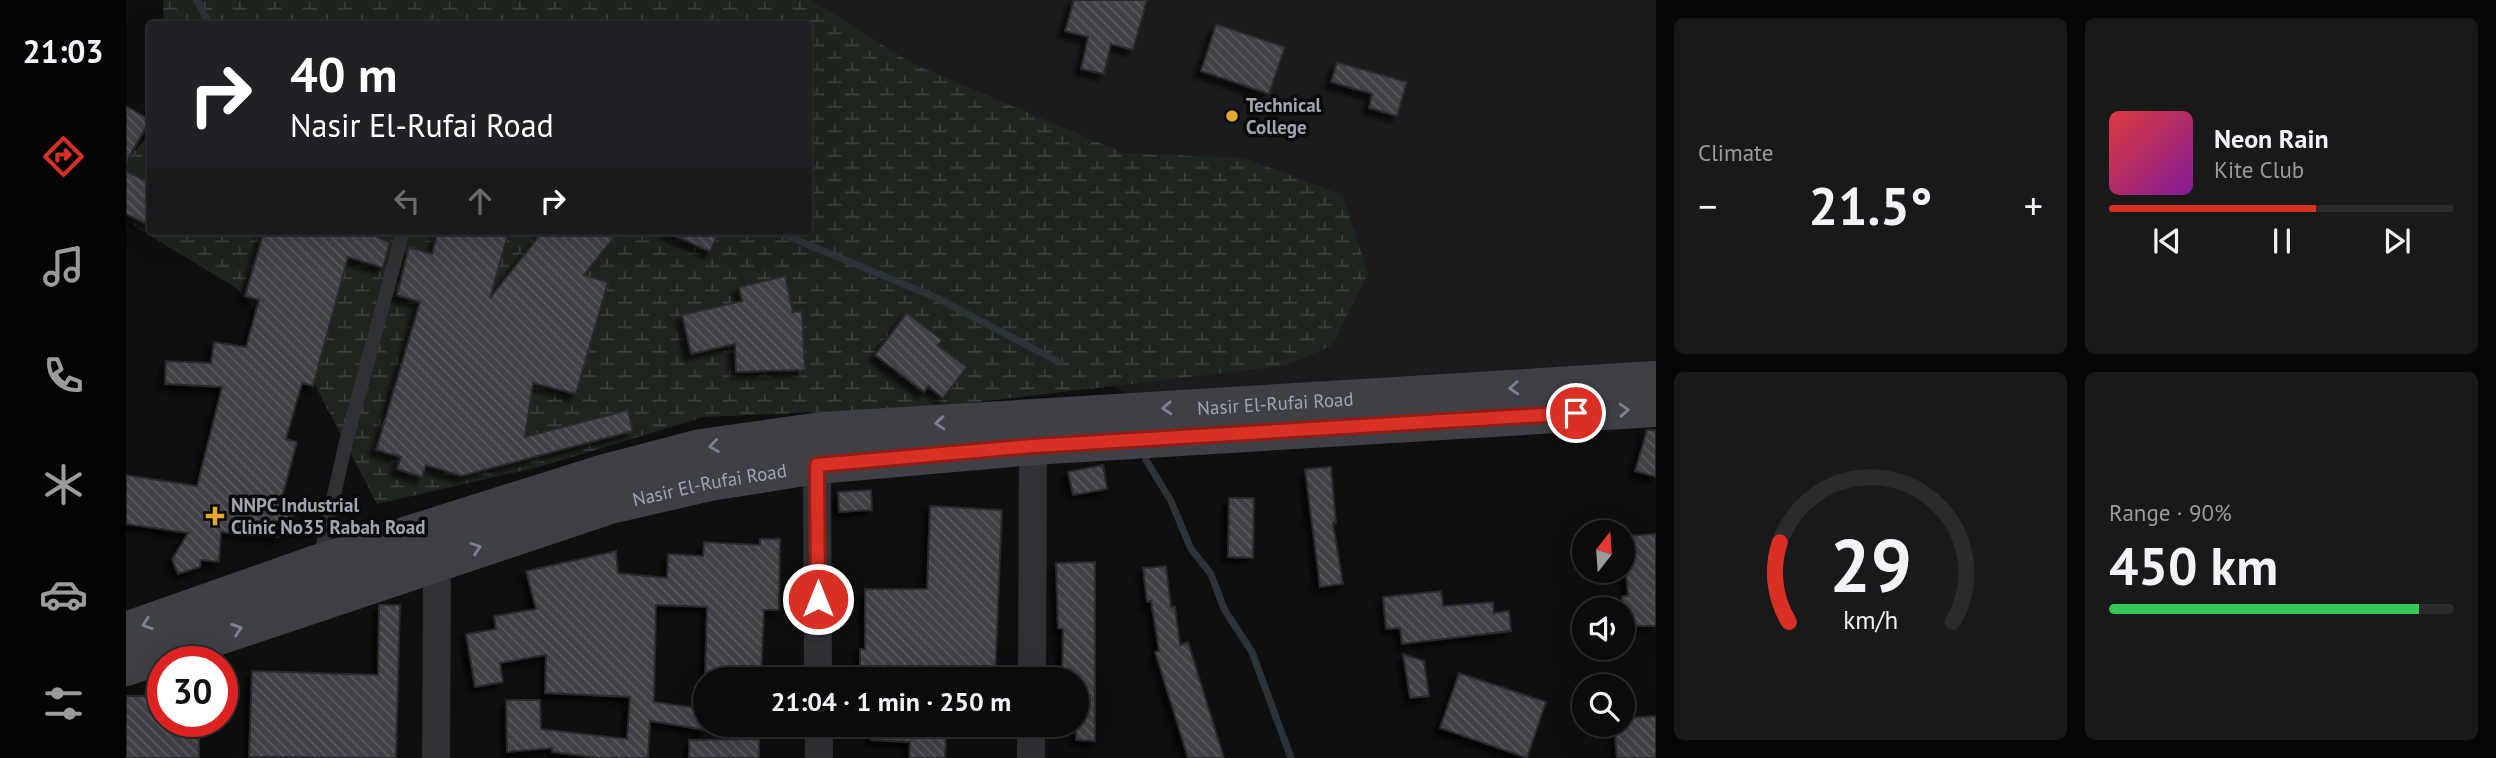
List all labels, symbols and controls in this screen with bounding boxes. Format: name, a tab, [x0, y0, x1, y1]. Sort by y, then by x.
text: 21:03	[22, 30, 104, 72]
text: 40 m	[290, 42, 397, 106]
icon: right	[175, 49, 266, 140]
place label: Technical College	[1246, 93, 1322, 139]
text: Nasir El-Rufai Road	[290, 104, 554, 146]
marker: Technical College	[1224, 108, 1240, 124]
text: Neon Rain	[2214, 122, 2329, 155]
icon: directions	[39, 132, 88, 181]
text: Climate	[1698, 138, 1773, 167]
text: Kite Club	[2214, 155, 2304, 184]
text: 21.5°	[1809, 172, 1932, 239]
text: −	[1698, 181, 1717, 230]
text: +	[2024, 181, 2043, 230]
icon: left	[388, 182, 426, 220]
icon: ahead	[461, 182, 499, 220]
icon: right	[534, 182, 572, 220]
icon: previous	[2148, 222, 2186, 260]
icon: pause	[2263, 222, 2301, 260]
icon: next	[2378, 222, 2416, 260]
icon: music	[39, 242, 88, 291]
icon: phone	[39, 351, 88, 400]
one-way arrow	[1509, 380, 1520, 395]
pin	[1546, 383, 1606, 443]
street label: Nasir El-Rufai Road	[1196, 386, 1354, 420]
icon: arrive	[1557, 394, 1595, 432]
one-way arrow	[1161, 400, 1172, 415]
one-way arrow	[1619, 403, 1630, 418]
one-way arrow	[934, 415, 945, 430]
one-way arrow	[708, 439, 720, 454]
street label: Nasir El-Rufai Road	[630, 458, 788, 511]
icon: climate	[39, 460, 88, 509]
place label: NNPC Industrial Clinic No35 Rabah Road	[231, 493, 425, 539]
text: Range · 90%	[2109, 498, 2232, 527]
marker: NNPC Industrial Clinic No35 Rabah Road	[205, 506, 225, 526]
text: 29	[1829, 518, 1912, 612]
north arrow	[1572, 520, 1634, 583]
map controls	[1572, 520, 1635, 737]
text: 450 km	[2109, 532, 2278, 599]
one-way arrow	[469, 542, 481, 557]
position arrow	[781, 562, 855, 636]
icon: car	[39, 570, 88, 619]
button: sound	[1572, 597, 1635, 660]
text: km/h	[1843, 604, 1898, 636]
one-way arrow	[141, 616, 153, 630]
one-way arrow	[230, 623, 243, 637]
speed limit sign: 30	[147, 646, 238, 737]
button: search	[1572, 674, 1635, 737]
icon: filters	[39, 679, 88, 728]
text: 21:04 · 1 min · 250 m	[771, 685, 1011, 718]

